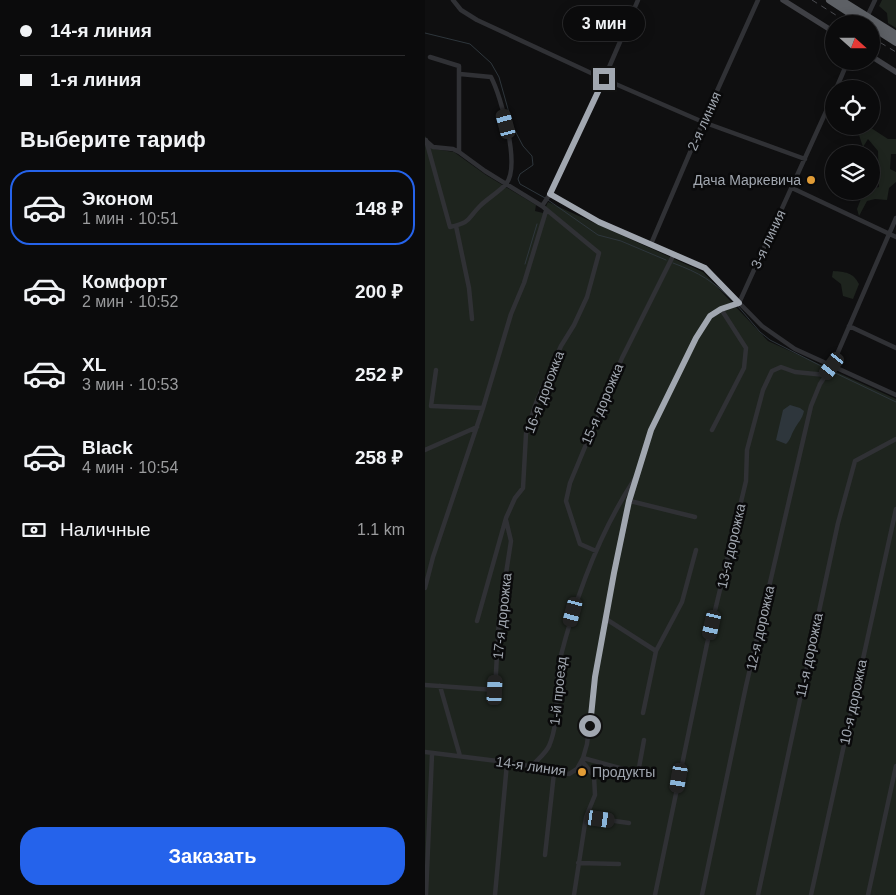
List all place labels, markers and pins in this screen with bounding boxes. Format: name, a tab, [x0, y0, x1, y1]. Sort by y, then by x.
place label: Дача Маркевича	[693, 172, 801, 188]
marker: Дача Маркевича	[805, 174, 817, 186]
place label: Продукты	[592, 764, 655, 780]
marker: Продукты	[576, 766, 588, 778]

